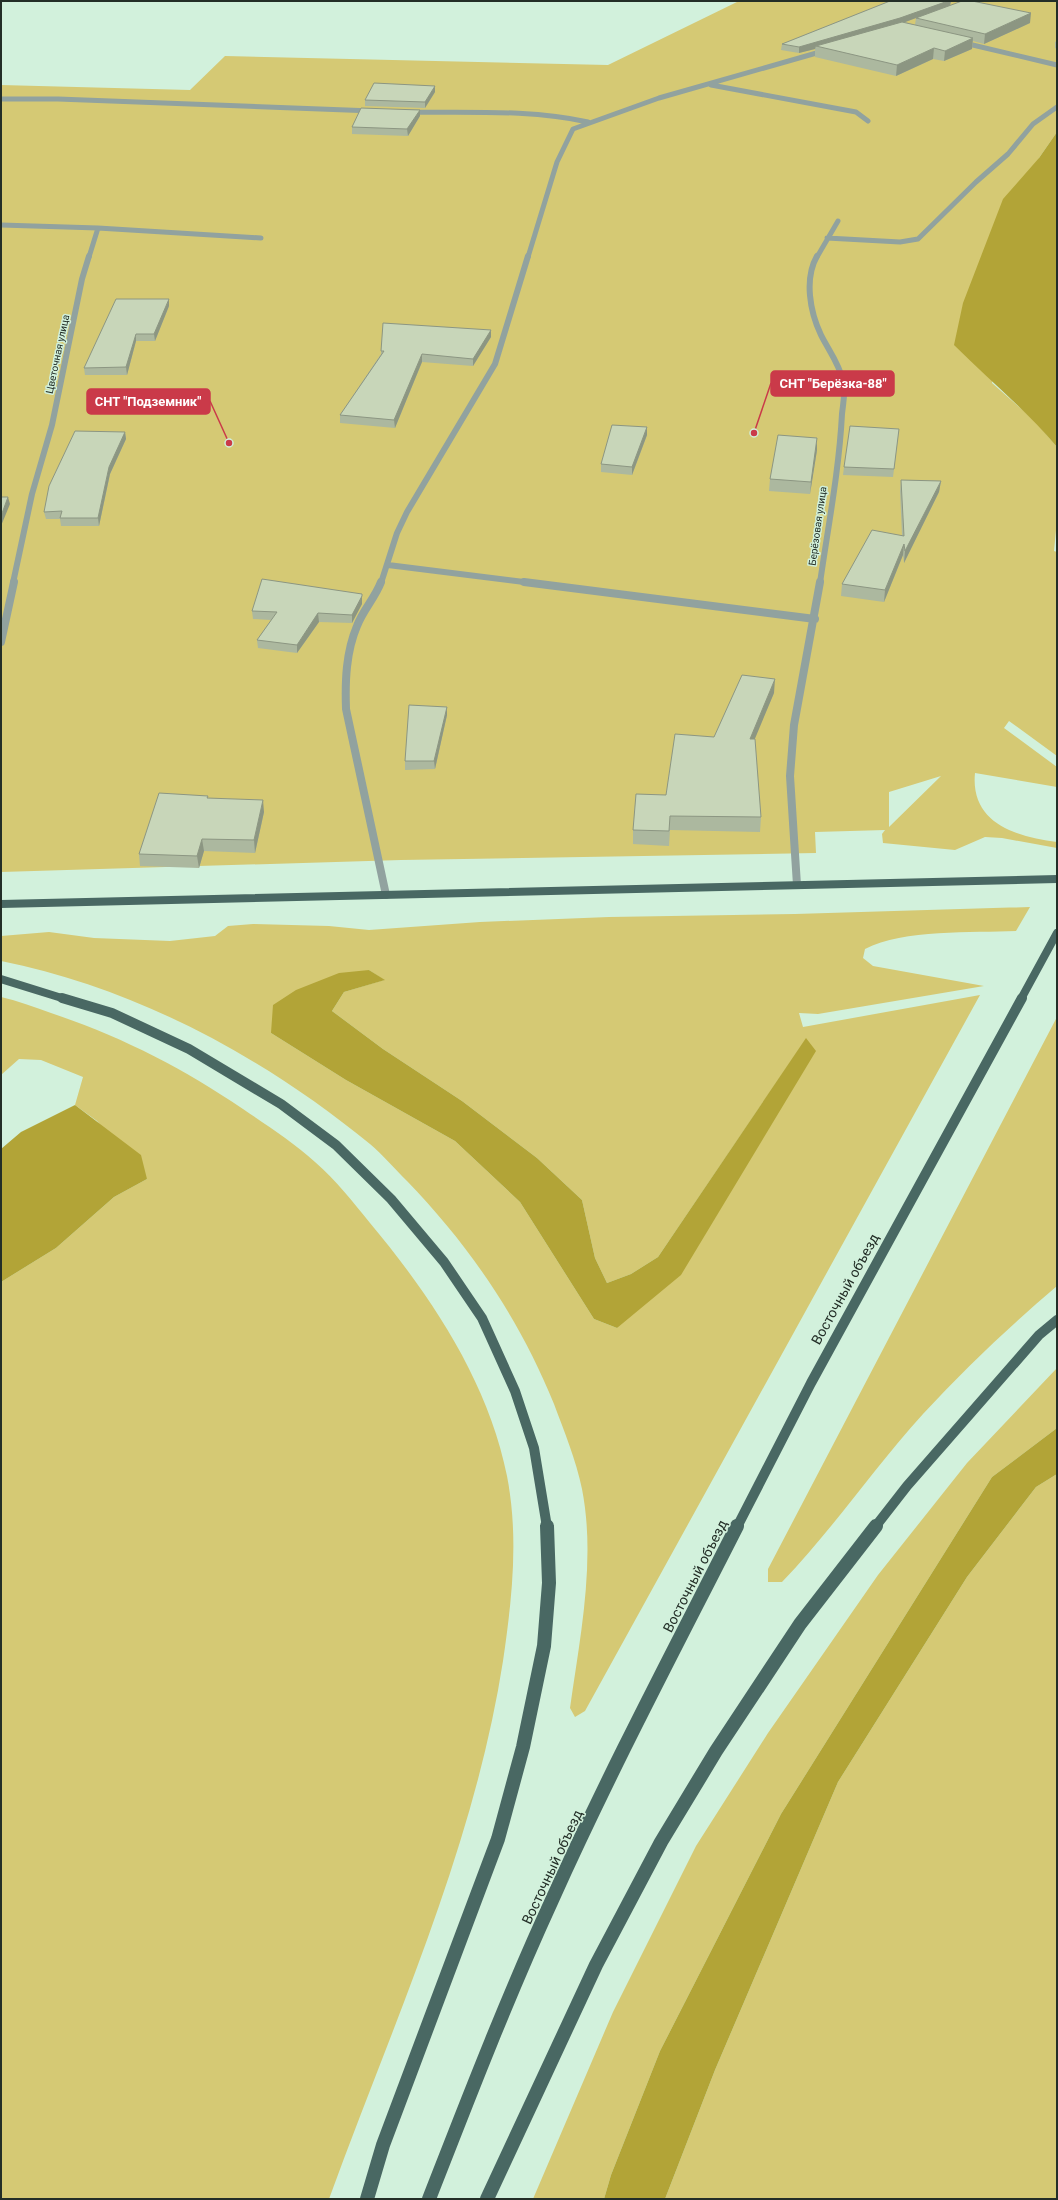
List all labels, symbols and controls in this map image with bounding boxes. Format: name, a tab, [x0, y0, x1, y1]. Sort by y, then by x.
street label: Цветочная улица	[44, 314, 71, 395]
callout: СНТ "Берёзка-88"	[771, 371, 894, 396]
text: СНТ "Берёзка-88"	[779, 376, 887, 391]
callout: СНТ "Подземник"	[87, 389, 210, 414]
text: СНТ "Подземник"	[95, 394, 201, 409]
street label: Берёзовая улица	[806, 486, 829, 566]
street label: Восточный объезд	[808, 1230, 882, 1347]
street label: Восточный объезд	[660, 1517, 731, 1635]
street label: Восточный объезд	[519, 1807, 586, 1927]

